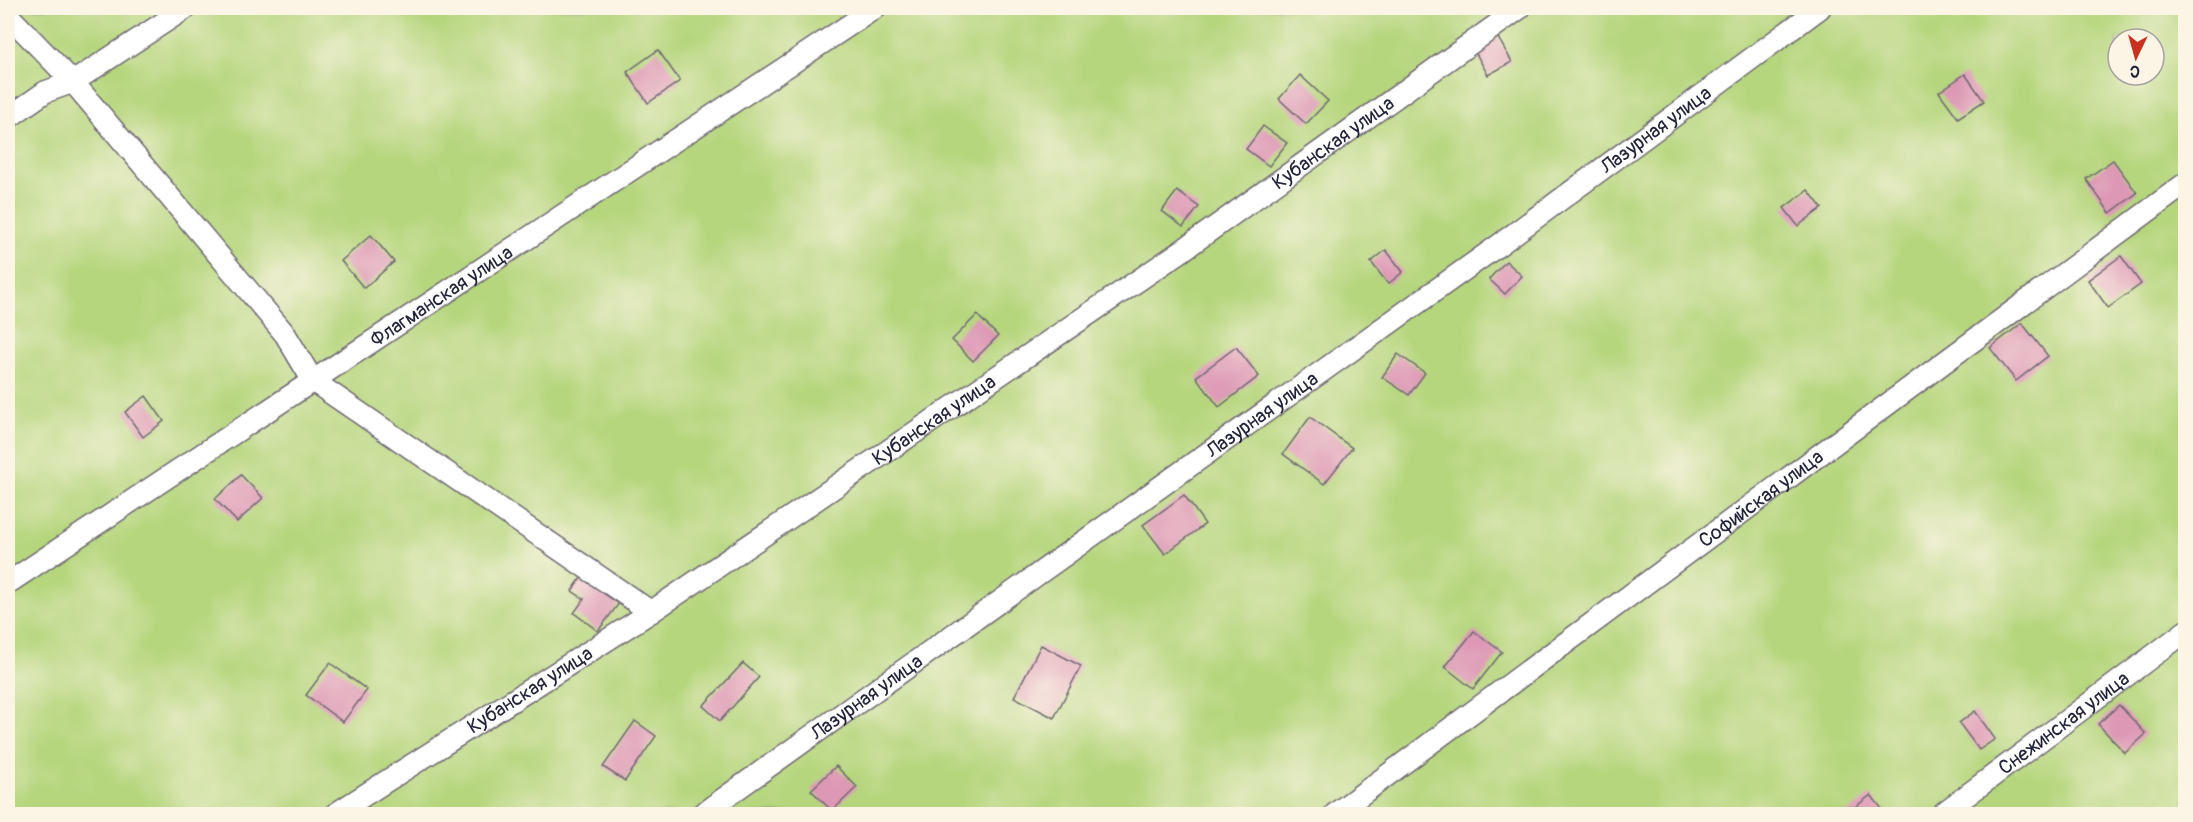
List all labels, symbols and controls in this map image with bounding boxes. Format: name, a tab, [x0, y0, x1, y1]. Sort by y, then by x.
north arrow	[2106, 27, 2166, 87]
text: С	[2129, 61, 2141, 81]
street label: Лазурная улица	[1594, 80, 1716, 179]
street label: Кубанская улица	[1267, 90, 1399, 195]
street label: Флагманская улица	[365, 239, 517, 352]
street label: Лазурная улица	[1200, 366, 1323, 463]
street label: Кубанская улица	[867, 369, 1000, 471]
street label: Софийская улица	[1693, 444, 1828, 553]
street label: Кубанская улица	[462, 640, 597, 739]
street label: Лазурная улица	[805, 648, 927, 746]
street label: Снежинская улица	[1993, 666, 2134, 780]

